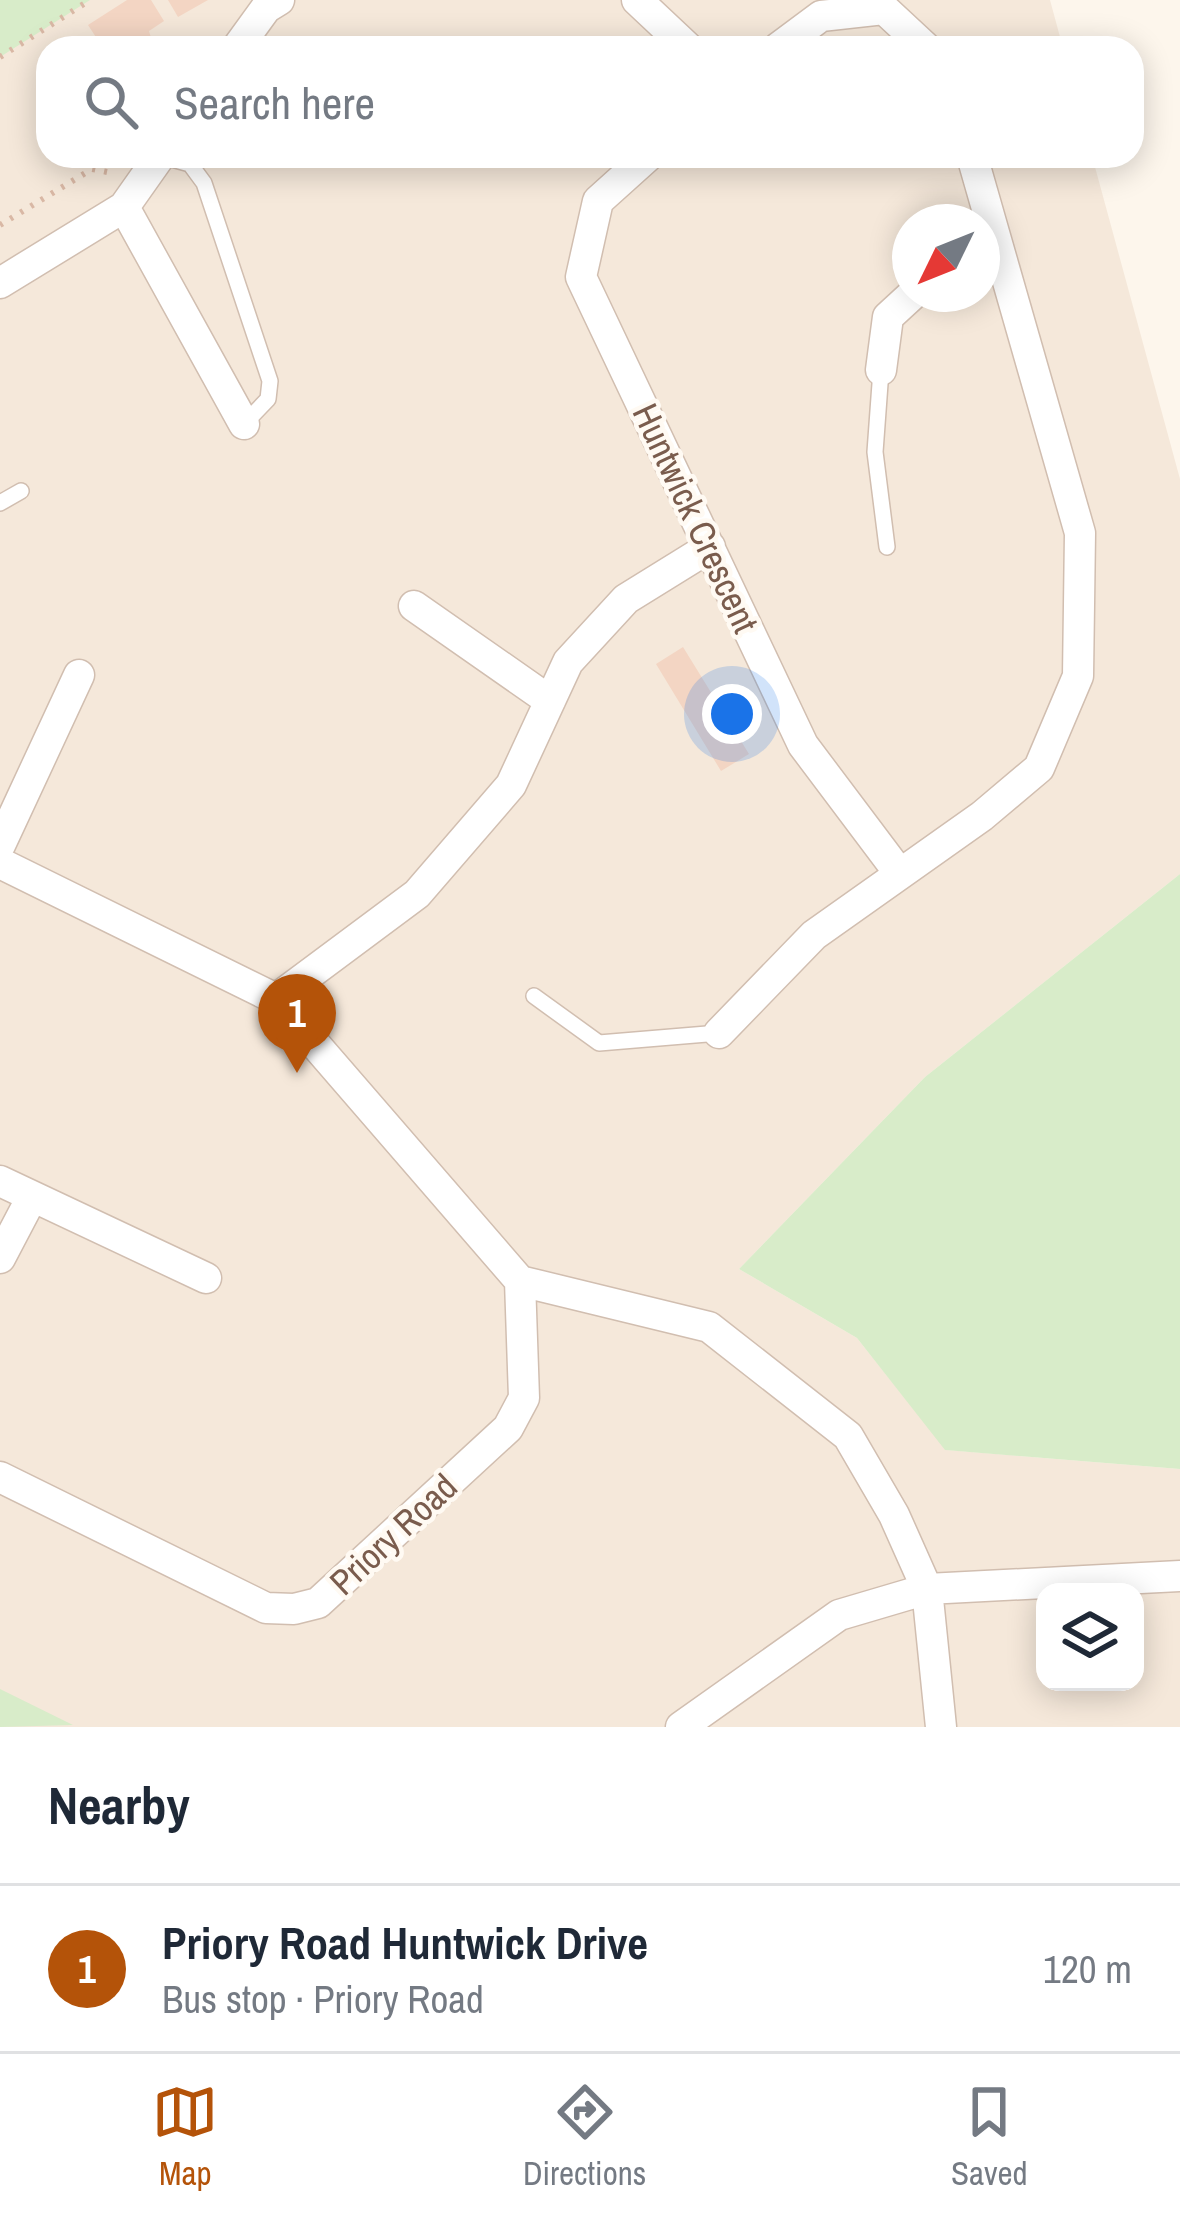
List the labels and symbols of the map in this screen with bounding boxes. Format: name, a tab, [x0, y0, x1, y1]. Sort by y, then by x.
north arrow	[892, 204, 1000, 312]
street label: Huntwick Crescent	[622, 396, 770, 640]
your location	[702, 684, 762, 744]
pin: 1	[258, 974, 336, 1073]
street label: Priory Road	[319, 1463, 467, 1605]

